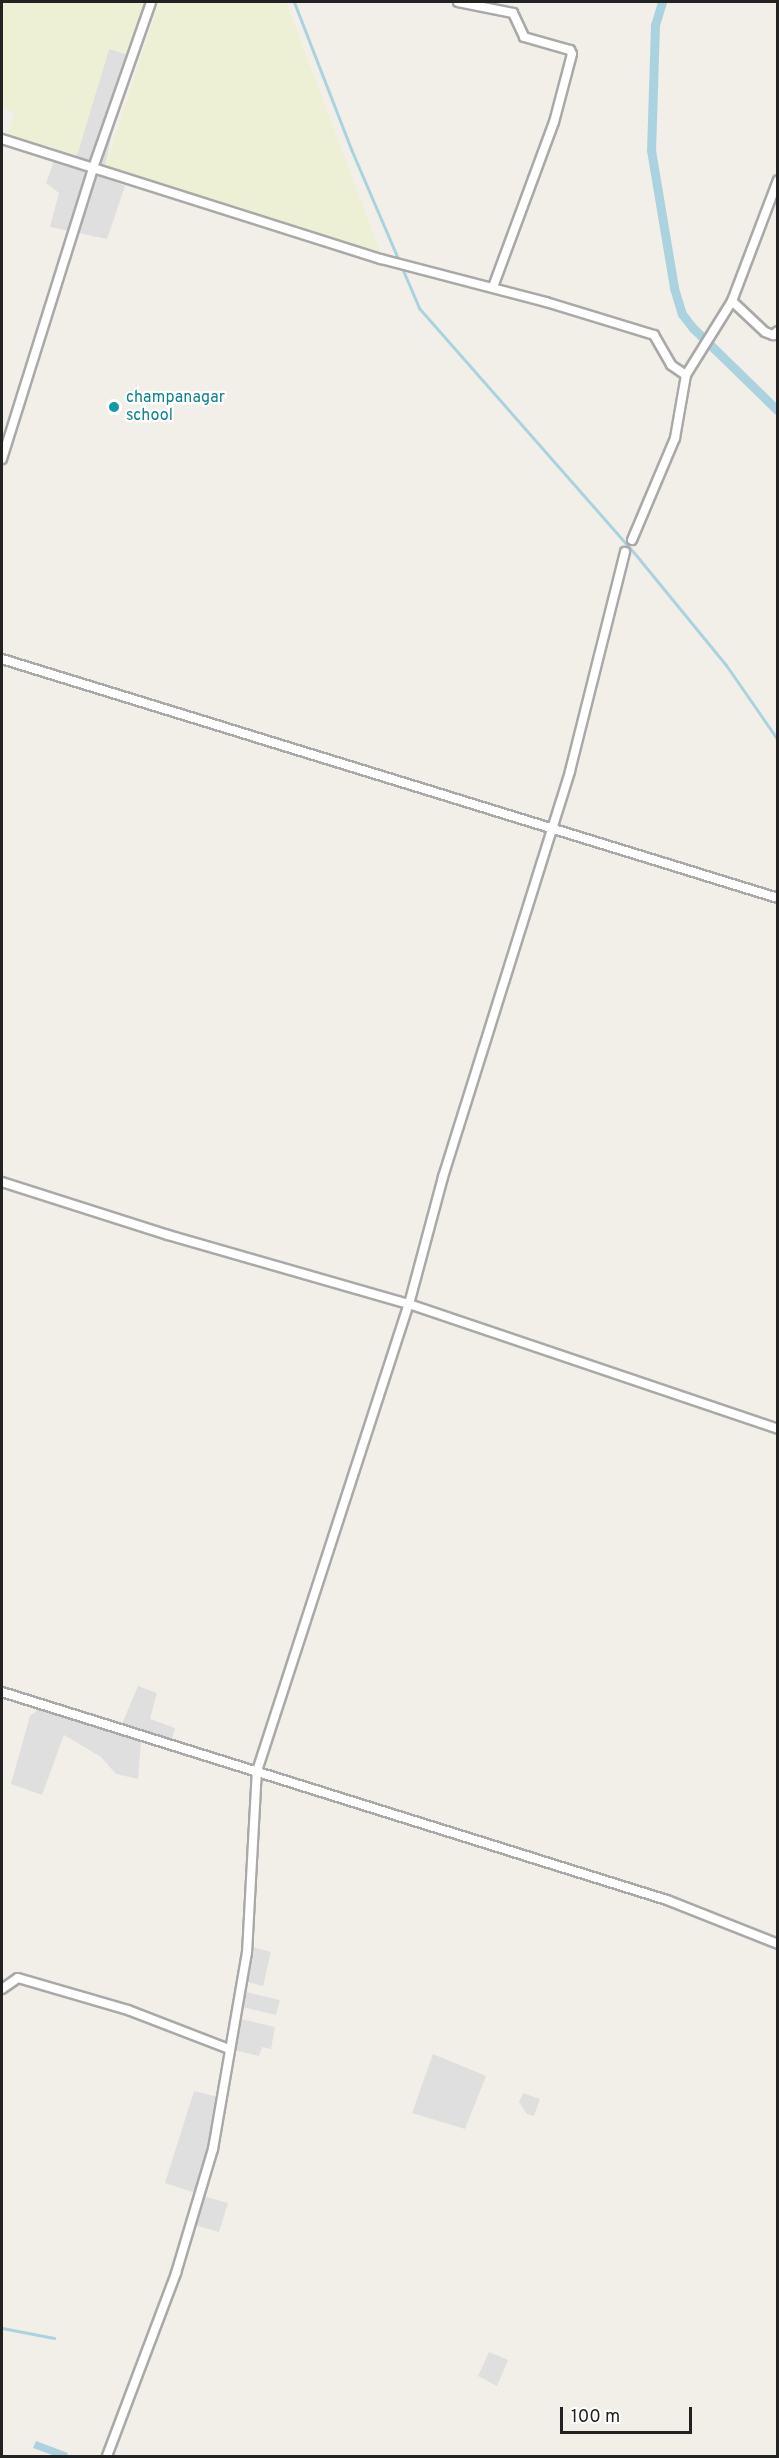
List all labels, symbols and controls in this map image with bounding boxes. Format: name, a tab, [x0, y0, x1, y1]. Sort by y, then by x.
place label: champanagar school	[126, 388, 225, 426]
marker: champanagar school	[107, 400, 121, 414]
scale bar	[563, 2395, 695, 2433]
text: 100 m	[571, 2406, 620, 2429]

